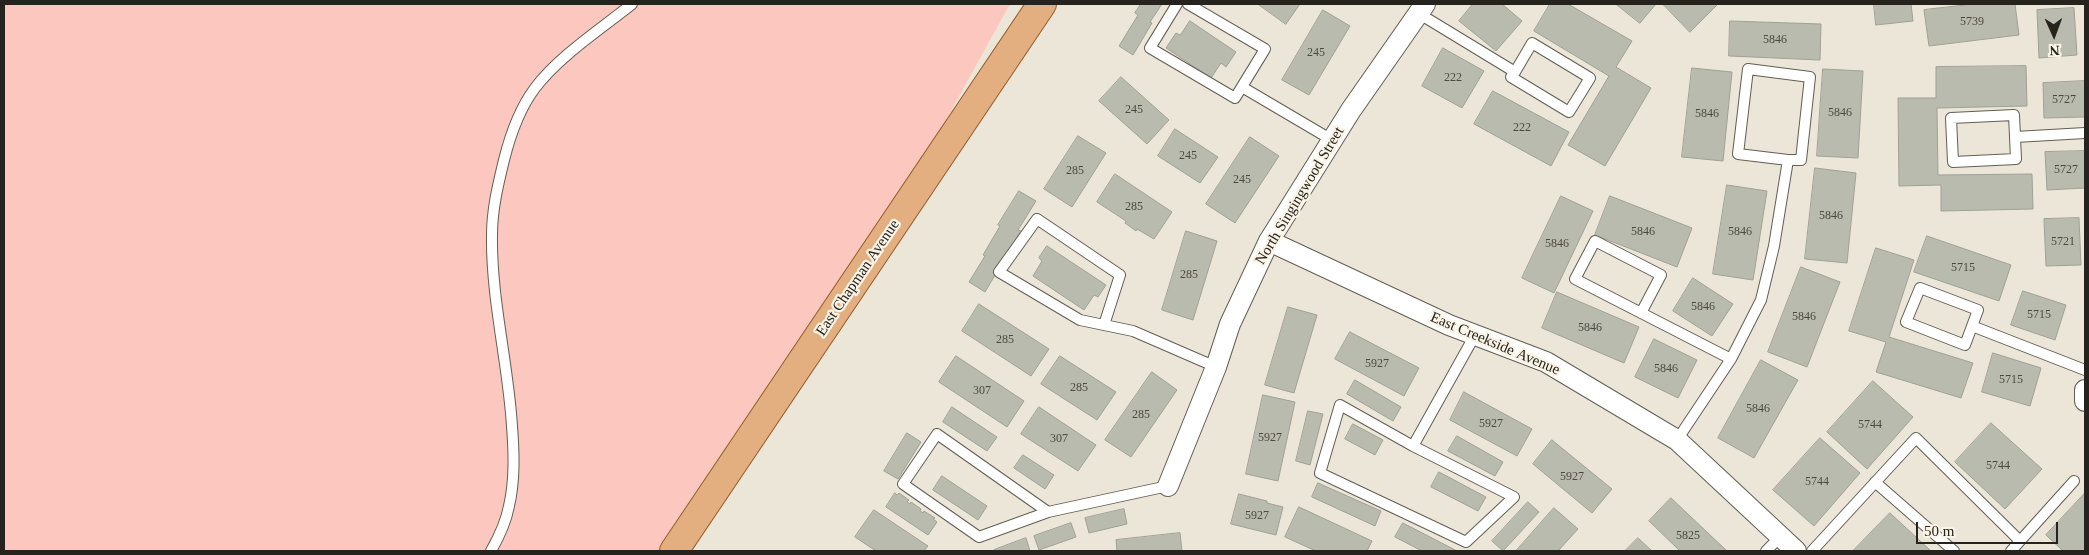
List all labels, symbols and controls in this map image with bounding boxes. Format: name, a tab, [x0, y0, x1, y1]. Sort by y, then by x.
north arrow	[2029, 10, 2079, 60]
house number: 5739	[1960, 15, 1984, 29]
house number: 5846	[1763, 33, 1787, 47]
text: N	[2049, 43, 2060, 58]
house number: 245	[1307, 46, 1325, 60]
house number: 222	[1444, 71, 1462, 85]
house number: 5727	[2052, 93, 2076, 107]
house number: 245	[1125, 103, 1143, 117]
house number: 5846	[1828, 106, 1852, 120]
house number: 5846	[1695, 107, 1719, 121]
house number: 222	[1513, 121, 1531, 135]
street label: North Singingwood Street	[1252, 124, 1348, 268]
house number: 245	[1179, 149, 1197, 163]
house number: 5727	[2054, 163, 2078, 177]
house number: 285	[1066, 164, 1084, 178]
house number: 245	[1233, 173, 1251, 187]
house number: 285	[1125, 200, 1143, 214]
house number: 5846	[1819, 209, 1843, 223]
street label: East Chapman Avenue	[812, 216, 904, 340]
house number: 5846	[1631, 225, 1655, 239]
house number: 5846	[1728, 225, 1752, 239]
house number: 5721	[2051, 235, 2075, 249]
house number: 5846	[1545, 237, 1569, 251]
house number: 5715	[1951, 261, 1975, 275]
house number: 285	[1180, 268, 1198, 282]
house number: 5846	[1691, 300, 1715, 314]
house number: 5715	[2027, 308, 2051, 322]
street label: East Creekside Avenue	[1428, 309, 1562, 379]
house number: 5846	[1792, 310, 1816, 324]
house number: 5846	[1578, 321, 1602, 335]
house number: 285	[996, 333, 1014, 347]
house number: 5927	[1365, 357, 1389, 371]
house number: 5846	[1654, 362, 1678, 376]
house number: 5715	[1999, 373, 2023, 387]
house number: 285	[1070, 381, 1088, 395]
house number: 307	[973, 384, 991, 398]
house number: 5846	[1746, 402, 1770, 416]
house number: 285	[1132, 408, 1150, 422]
house number: 5927	[1479, 417, 1503, 431]
house number: 5744	[1858, 418, 1882, 432]
house number: 5927	[1258, 431, 1282, 445]
house number: 307	[1050, 432, 1068, 446]
house number: 5744	[1986, 459, 2010, 473]
house number: 5927	[1560, 470, 1584, 484]
house number: 5744	[1805, 475, 1829, 489]
house number: 5927	[1245, 509, 1269, 523]
scale bar	[1919, 512, 2062, 544]
text: 50 m	[1924, 523, 1954, 539]
house number: 5825	[1676, 529, 1700, 543]

